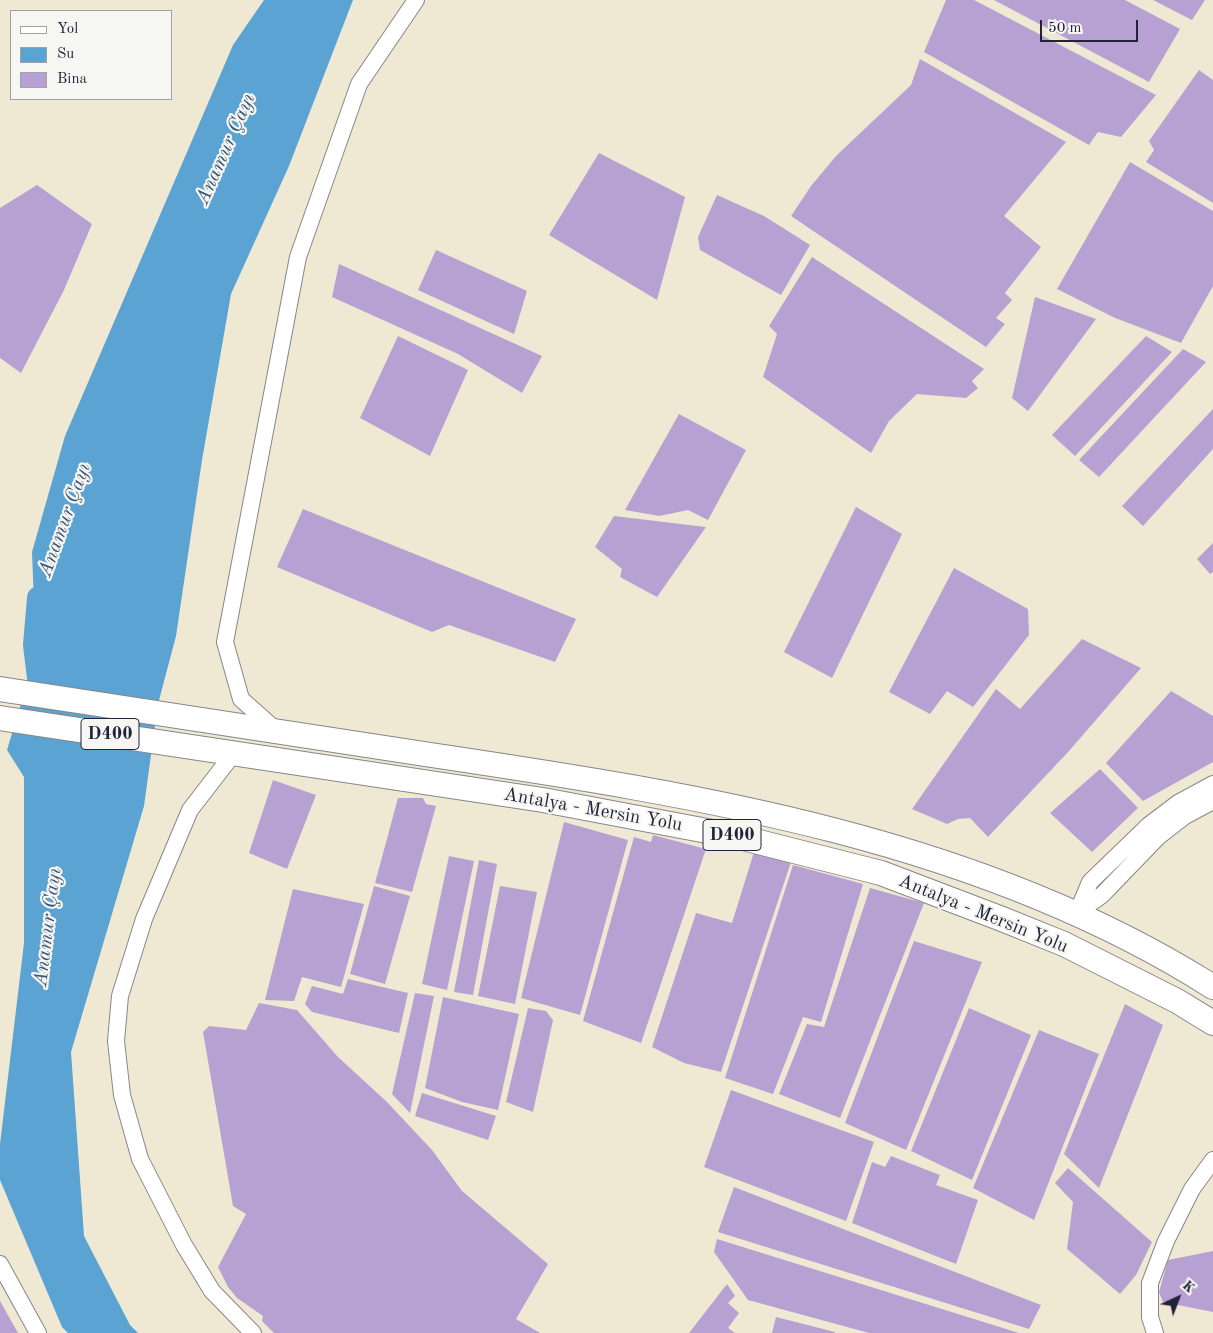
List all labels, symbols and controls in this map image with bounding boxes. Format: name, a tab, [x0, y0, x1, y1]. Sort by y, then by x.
legend	[10, 10, 172, 100]
scale bar	[1043, 10, 1140, 42]
text: 50 m	[1048, 21, 1082, 36]
text: Yol	[57, 22, 78, 37]
text: Su	[57, 47, 74, 62]
text: Bina	[57, 72, 87, 87]
water label: Anamur Çayı	[191, 90, 261, 208]
water label: Anamur Çayı	[33, 460, 97, 580]
road number: D400	[81, 719, 139, 750]
street label: Antalya - Mersin Yolu	[502, 783, 684, 837]
road number: D400	[703, 820, 761, 850]
water label: Anamur Çayı	[29, 866, 67, 988]
street label: Antalya - Mersin Yolu	[895, 870, 1071, 958]
north arrow	[1153, 1273, 1203, 1323]
text: K	[1180, 1278, 1197, 1296]

